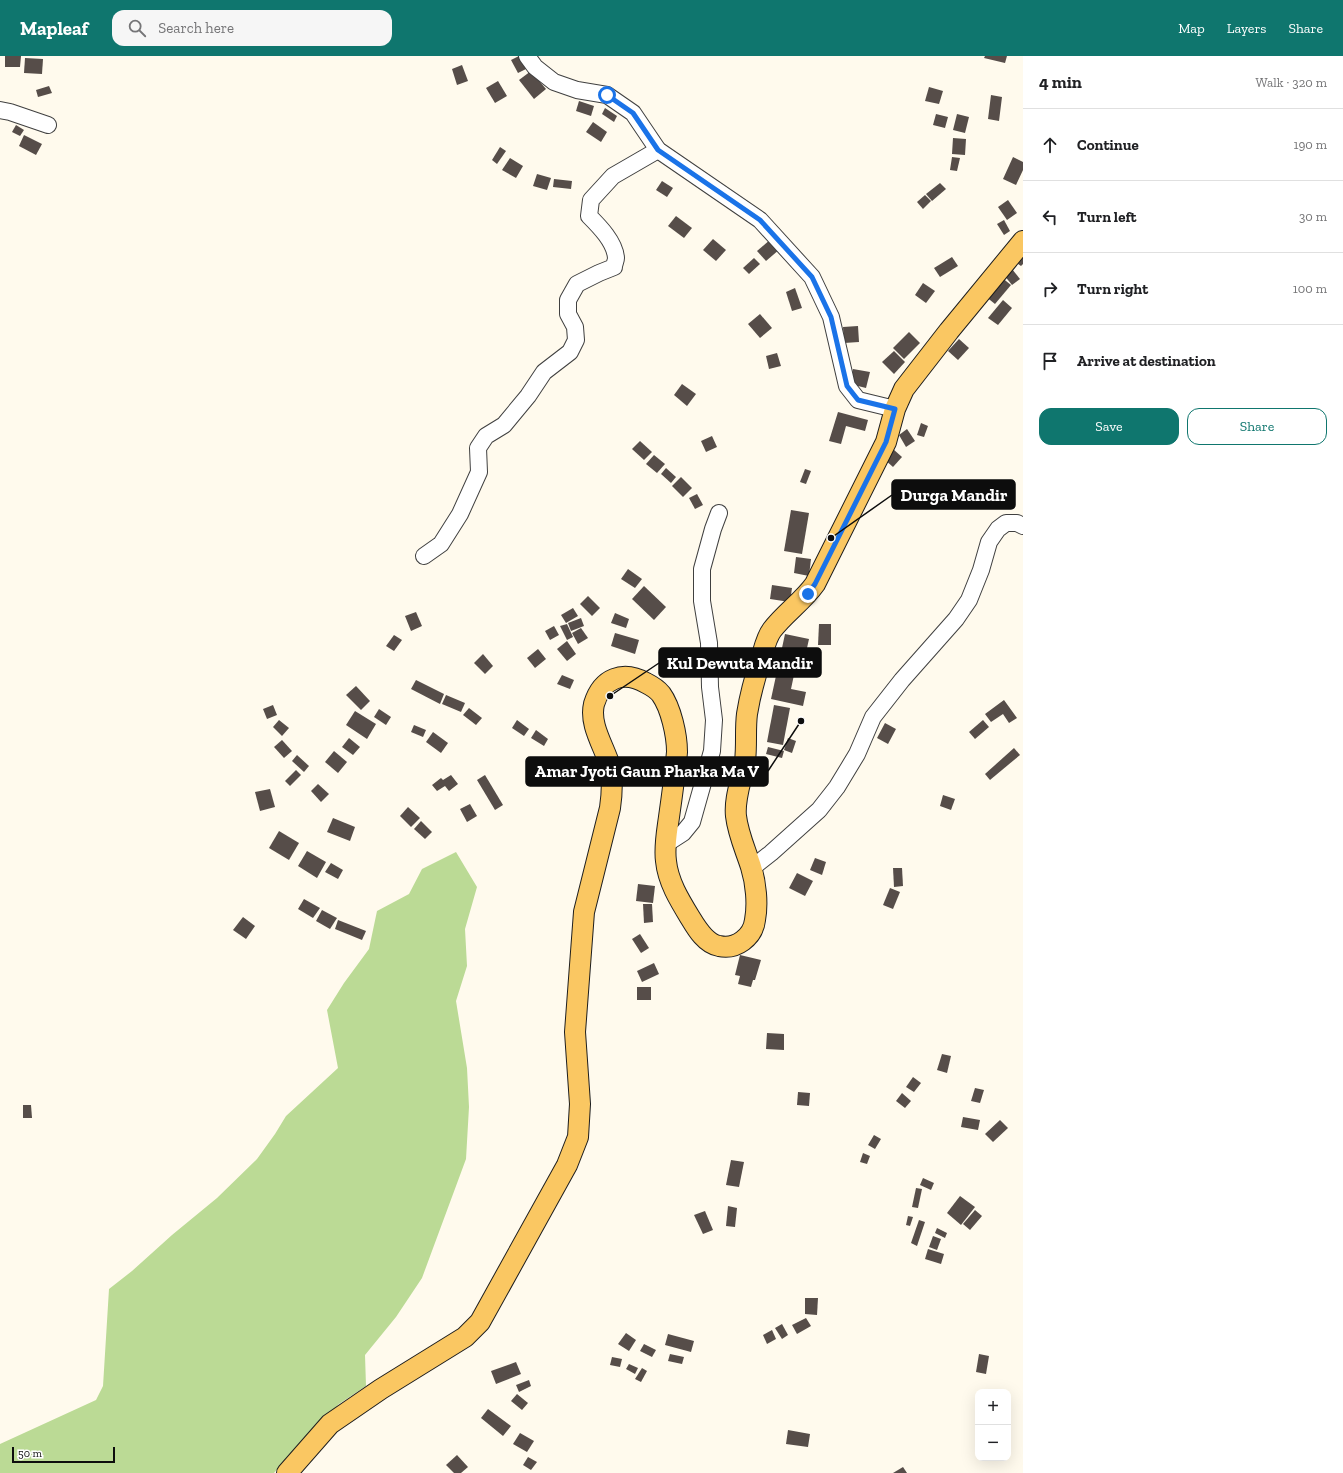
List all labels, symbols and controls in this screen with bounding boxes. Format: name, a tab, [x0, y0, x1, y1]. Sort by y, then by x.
search box	[112, 10, 392, 46]
text: Mapleaf	[20, 17, 88, 40]
icon: search	[126, 17, 148, 39]
text: Search here	[158, 19, 234, 37]
text: Map	[1178, 20, 1205, 37]
text: Layers	[1227, 20, 1266, 37]
text: Share	[1288, 20, 1323, 37]
text: 4 min	[1039, 72, 1082, 92]
text: Walk · 320 m	[1255, 75, 1327, 90]
route start	[598, 86, 616, 104]
icon: ahead	[1039, 134, 1061, 156]
text: Continue	[1077, 136, 1139, 154]
text: 190 m	[1293, 137, 1327, 152]
icon: left	[1039, 206, 1061, 228]
text: Turn left	[1077, 208, 1137, 226]
text: 30 m	[1299, 209, 1327, 224]
icon: right	[1039, 278, 1061, 300]
text: Turn right	[1077, 280, 1148, 298]
text: 100 m	[1293, 281, 1327, 296]
icon: arrive	[1039, 350, 1061, 372]
text: Arrive at destination	[1077, 352, 1216, 370]
button: Save	[1039, 408, 1179, 445]
button: Share	[1187, 408, 1327, 445]
callout: Durga Mandir	[892, 480, 1015, 509]
text: Durga Mandir	[901, 485, 1008, 505]
route end	[799, 585, 817, 603]
callout: Kul Dewuta Mandir	[659, 648, 821, 677]
text: Kul Dewuta Mandir	[667, 653, 814, 673]
callout: Amar Jyoti Gaun Pharka Ma V	[526, 757, 768, 786]
text: Amar Jyoti Gaun Pharka Ma V	[535, 761, 760, 781]
map controls	[975, 1389, 1011, 1461]
button: +	[975, 1389, 1011, 1425]
button: −	[975, 1425, 1011, 1461]
scale bar	[12, 1445, 115, 1464]
text: 50 m	[18, 1447, 42, 1460]

